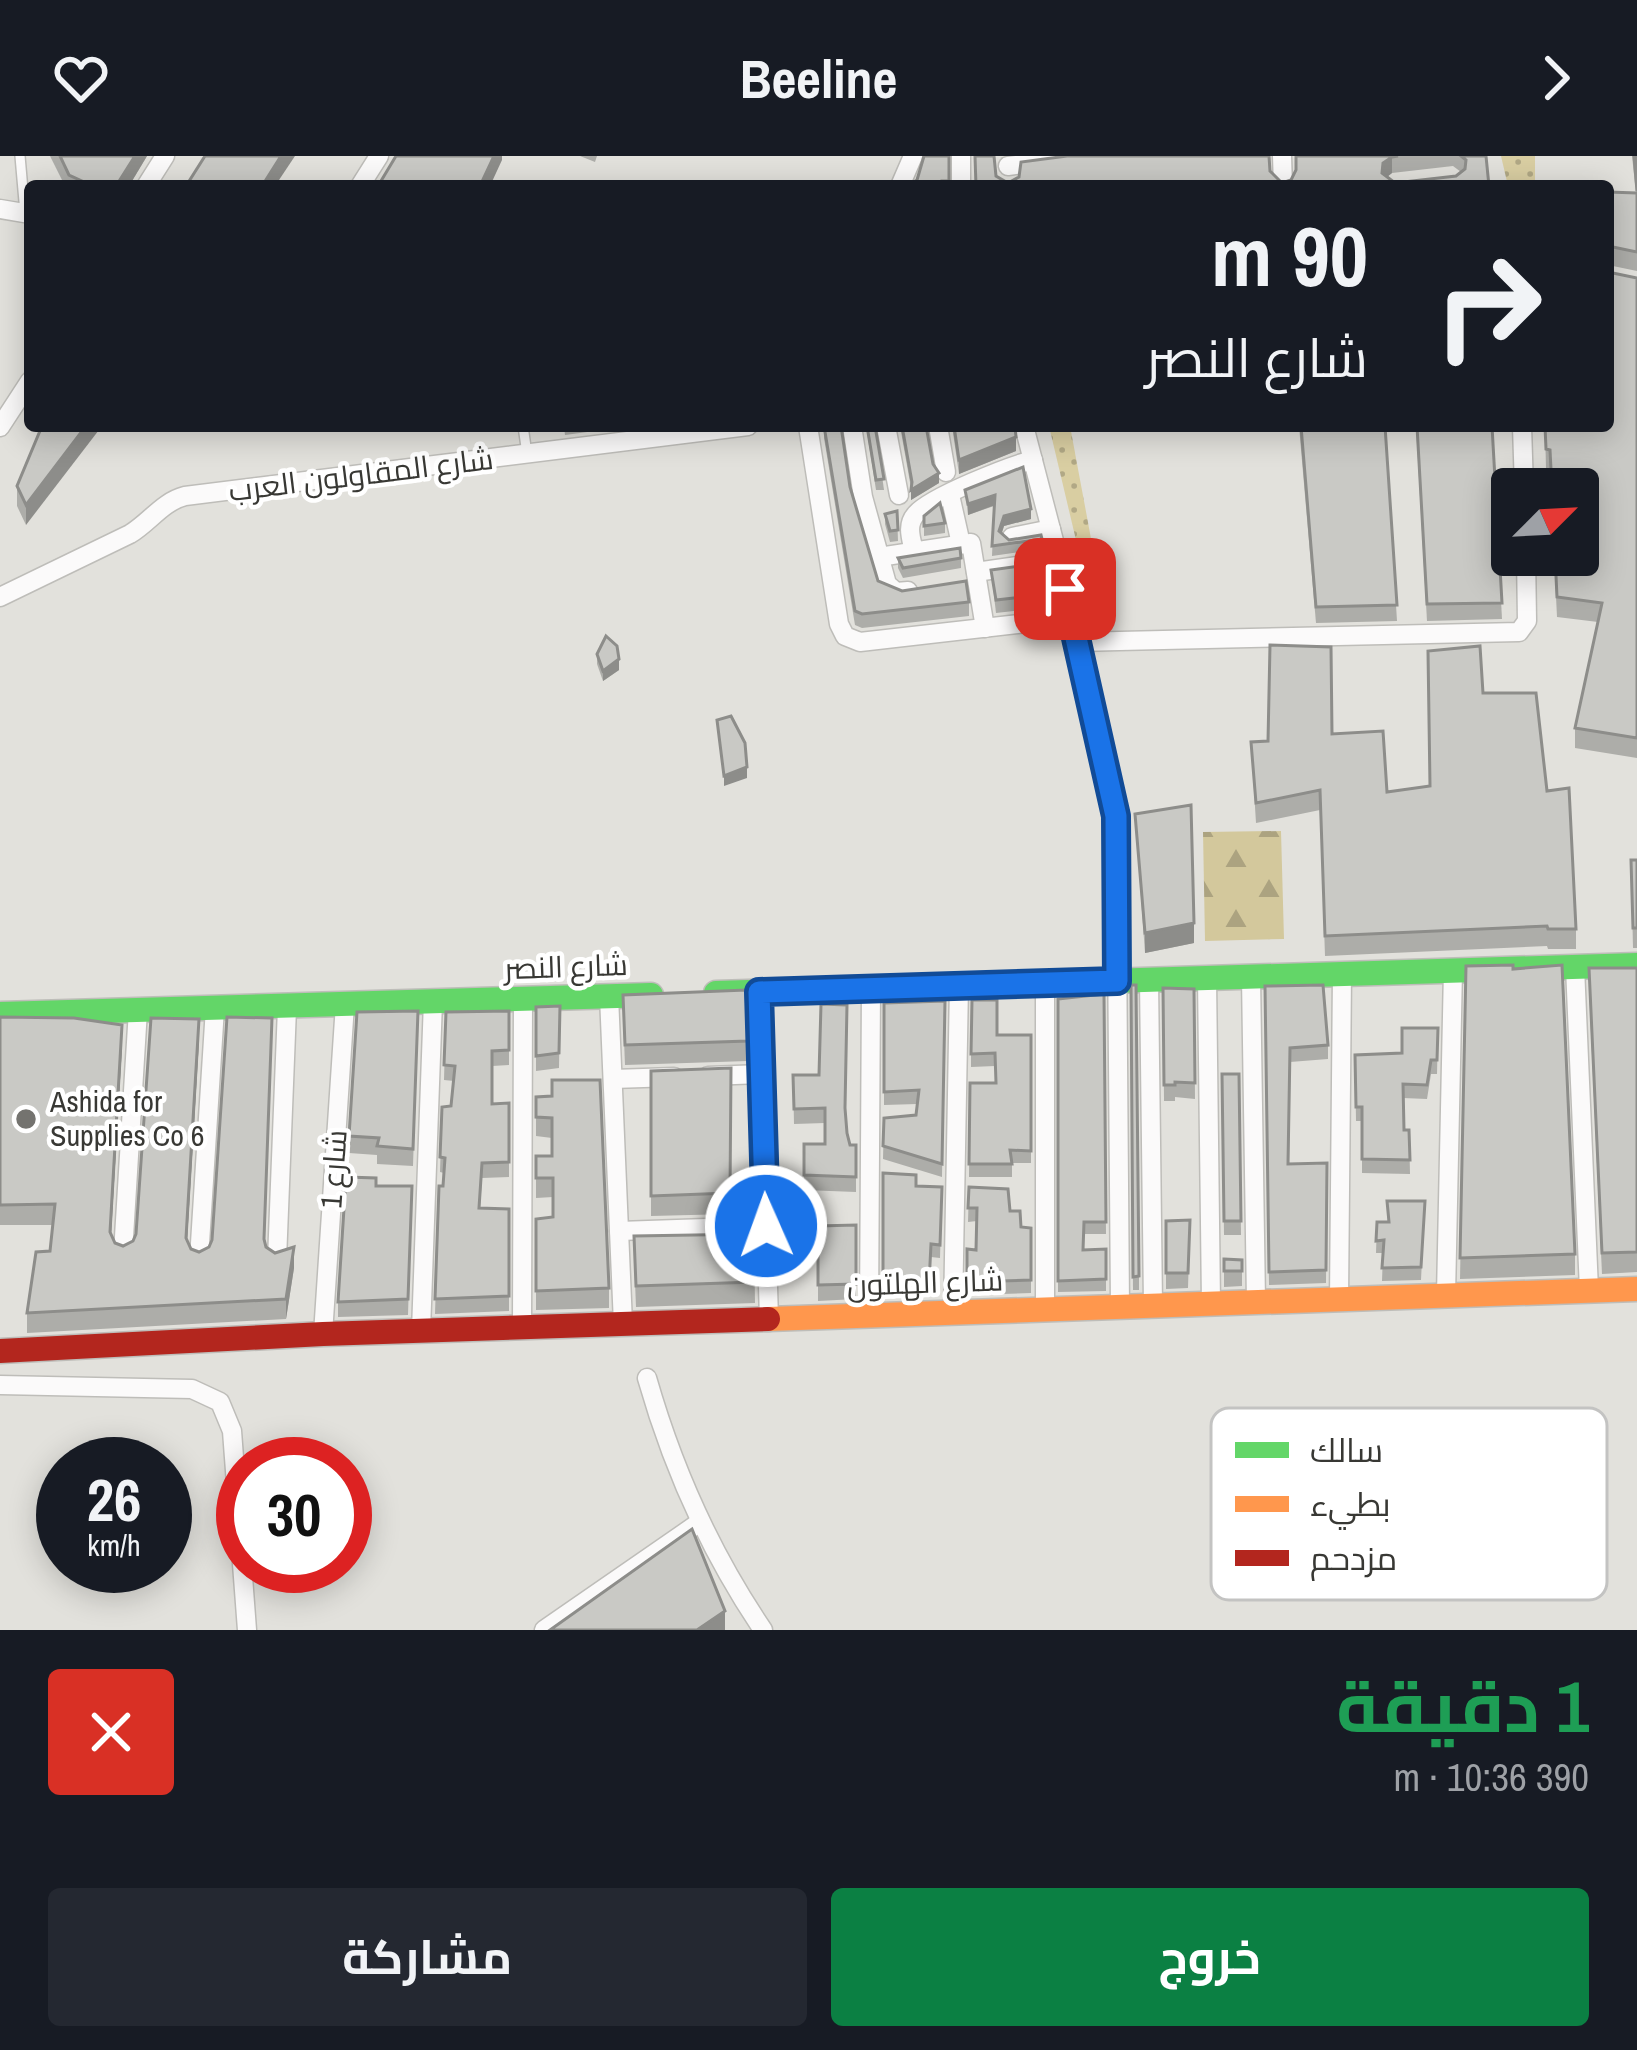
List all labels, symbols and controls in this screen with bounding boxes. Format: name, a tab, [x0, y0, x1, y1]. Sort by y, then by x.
text: Beeline	[740, 42, 897, 115]
icon: heart	[48, 45, 114, 111]
icon: forward	[1523, 45, 1589, 111]
text: 90 m	[1211, 199, 1368, 312]
icon: right	[1410, 228, 1566, 384]
text: شارع النصر	[1145, 321, 1368, 394]
street label: شارع المقاولون العرب	[226, 438, 496, 511]
north arrow	[1491, 468, 1599, 576]
map controls	[1491, 468, 1599, 576]
pin	[1014, 538, 1116, 640]
icon: arrive	[1032, 556, 1098, 622]
street label: شارع النصر	[501, 944, 628, 989]
place label: Ashida for Supplies Co 6	[49, 1081, 205, 1155]
marker: Ashida for Supplies Co 6	[13, 1106, 39, 1132]
street label: شارع 1	[310, 1128, 357, 1210]
position arrow	[703, 1163, 829, 1289]
street label: شارع الهلتون	[846, 1259, 1004, 1306]
legend	[1211, 1408, 1607, 1600]
text: سالك	[1310, 1428, 1383, 1472]
speed limit sign: 30	[216, 1437, 372, 1593]
text: 26	[87, 1459, 141, 1540]
text: بطيء	[1310, 1482, 1391, 1530]
text: km/h	[87, 1525, 141, 1565]
text: مزدحم	[1310, 1536, 1397, 1581]
text: 1 دقيقة	[1336, 1657, 1589, 1754]
button: close	[48, 1669, 174, 1795]
text: 390 m · 10:36	[1393, 1751, 1589, 1803]
button: مشاركة	[48, 1888, 807, 2026]
button: خروج	[831, 1888, 1589, 2026]

